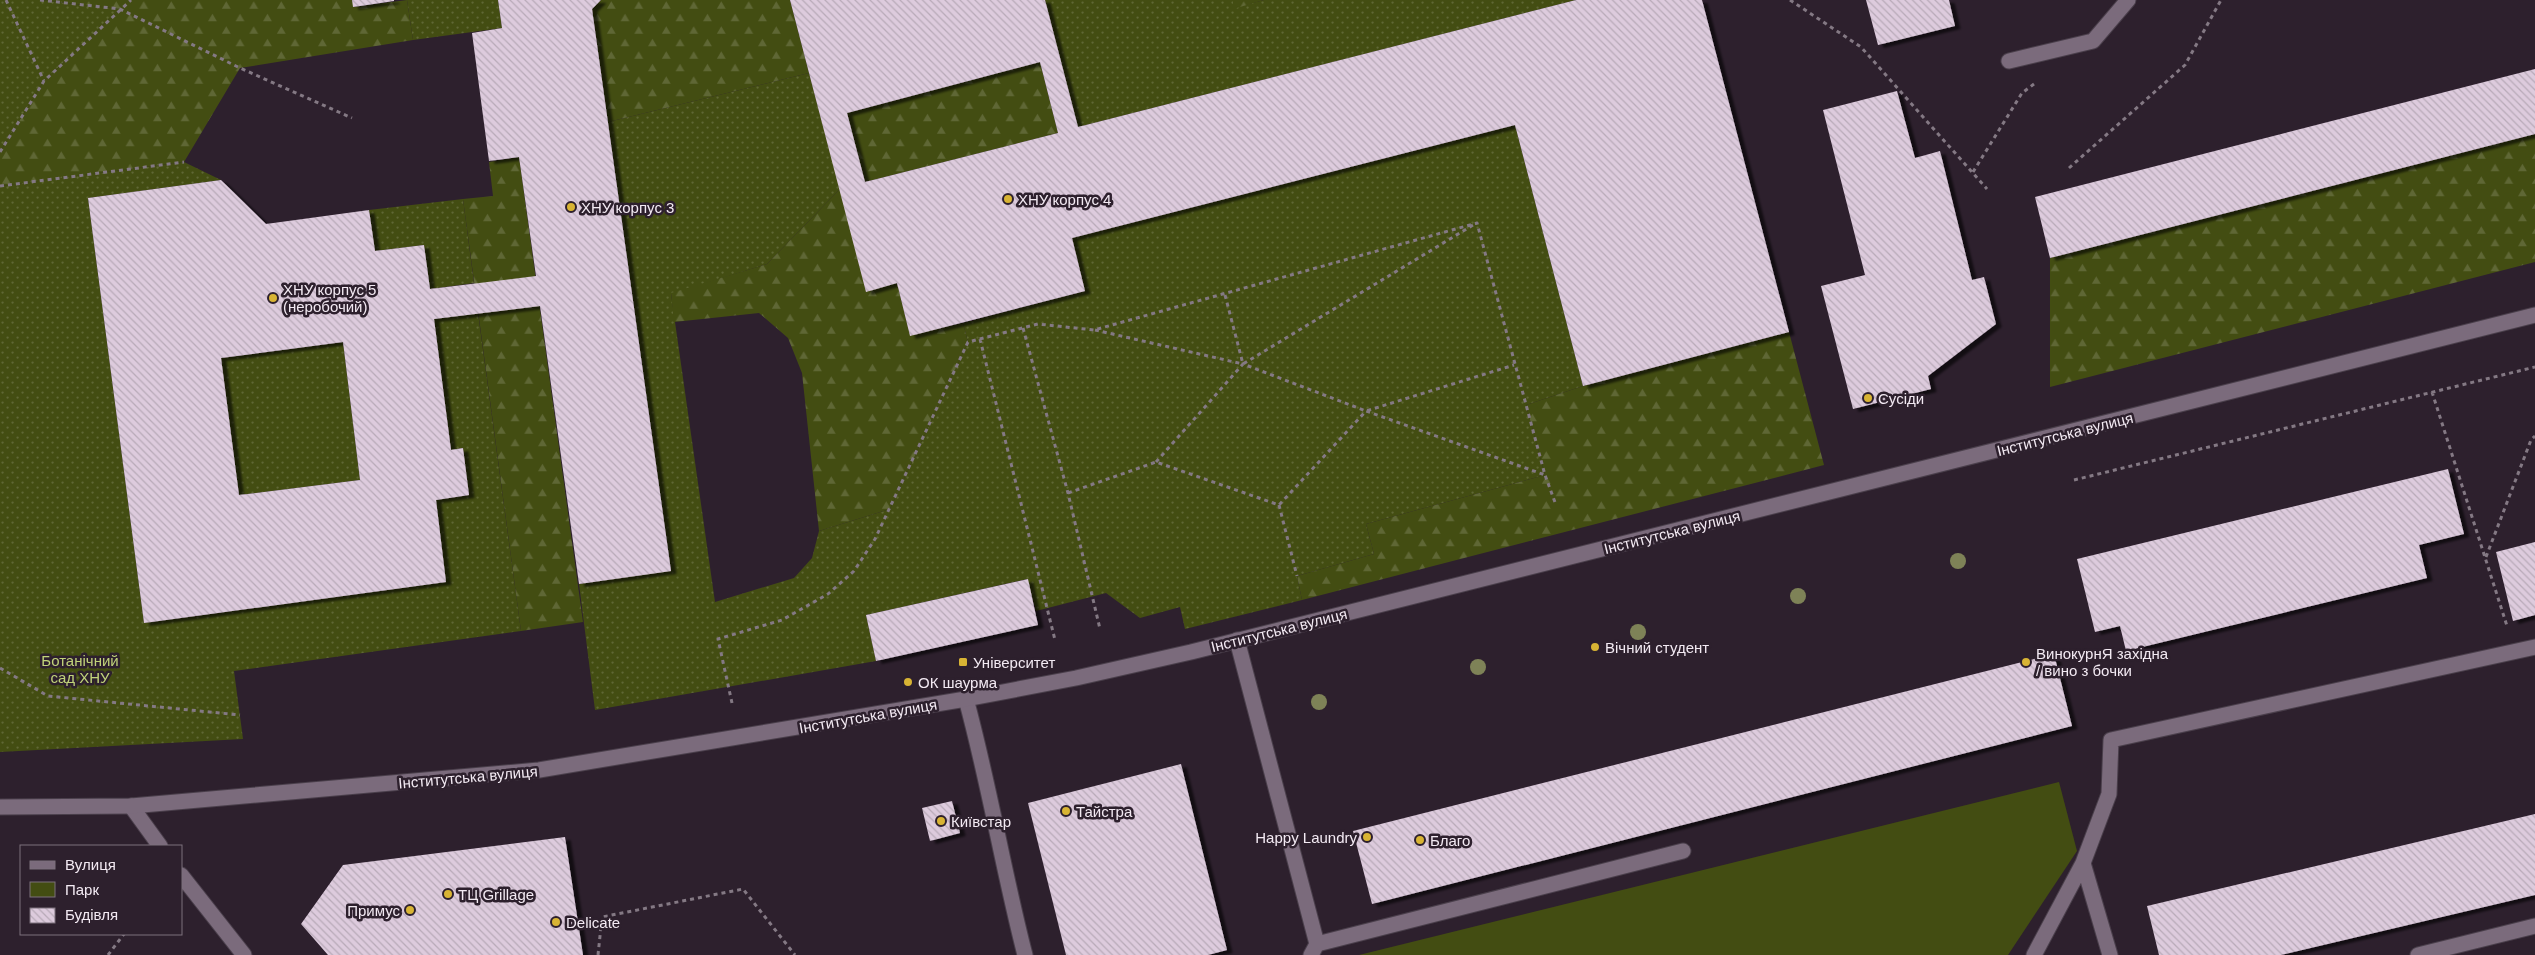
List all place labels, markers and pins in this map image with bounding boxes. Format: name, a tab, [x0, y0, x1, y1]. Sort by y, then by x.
place label: ХНУ корпус 4	[1018, 191, 1111, 208]
marker: ХНУ корпус 4	[1002, 193, 1014, 205]
place label: ХНУ корпус 3	[581, 199, 674, 216]
marker: ХНУ корпус 3	[565, 201, 577, 213]
place label: ХНУ корпус 5 (неробочий)	[283, 281, 376, 315]
marker: ХНУ корпус 5 (неробочий)	[267, 292, 279, 304]
place label: Сусіди	[1878, 390, 1924, 407]
marker: Сусіди	[1862, 392, 1874, 404]
place label: Вічний студент	[1605, 639, 1709, 656]
marker: Вічний студент	[1589, 641, 1601, 653]
place label: ВинокурнЯ західна / вино з бочки	[2036, 645, 2169, 679]
place label: Університет	[973, 654, 1055, 671]
marker: Університет	[957, 656, 969, 668]
marker: ВинокурнЯ західна / вино з бочки	[2020, 656, 2032, 668]
place label: ОК шаурма	[918, 674, 998, 691]
marker: ОК шаурма	[902, 676, 914, 688]
place label: Тайстра	[1076, 803, 1133, 820]
marker: Тайстра	[1060, 805, 1072, 817]
place label: Київстар	[951, 813, 1011, 830]
marker: Київстар	[935, 815, 947, 827]
place label: Happy Laundry	[1255, 829, 1357, 846]
marker: Happy Laundry	[1361, 831, 1373, 843]
place label: Благо	[1430, 832, 1470, 849]
marker: Благо	[1414, 834, 1426, 846]
place label: ТЦ Grillage	[458, 886, 534, 903]
marker: ТЦ Grillage	[442, 888, 454, 900]
place label: Примус	[347, 902, 400, 919]
marker: Примус	[404, 904, 416, 916]
place label: Delicate	[566, 914, 620, 931]
marker: Delicate	[550, 916, 562, 928]

